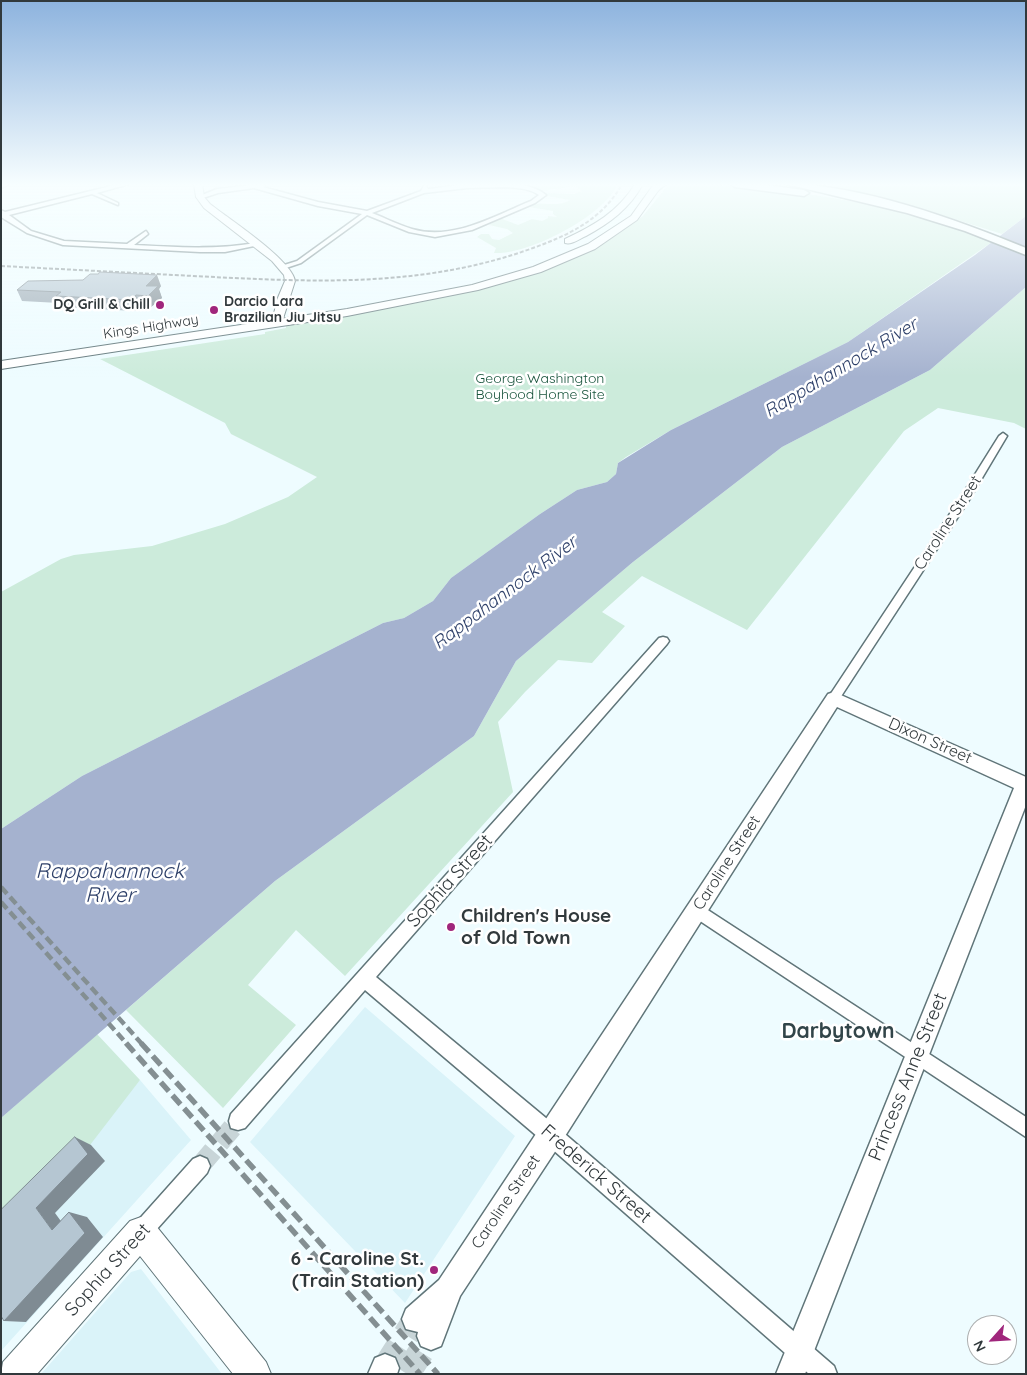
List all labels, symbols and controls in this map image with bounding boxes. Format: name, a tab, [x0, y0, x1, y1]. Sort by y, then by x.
place label: Darcio Lara Brazilian Jiu Jitsu	[224, 294, 341, 326]
place label: DQ Grill & Chill	[53, 297, 150, 313]
marker: DQ Grill & Chill	[154, 299, 166, 311]
marker: Darcio Lara Brazilian Jiu Jitsu	[208, 304, 220, 316]
street label: Kings Highway	[102, 311, 200, 343]
water label: Rappahannock River	[760, 314, 922, 422]
park label: George Washington Boyhood Home Site	[475, 371, 605, 404]
street label: Caroline Street	[910, 472, 986, 574]
water label: Rappahannock River	[429, 532, 581, 654]
street label: Dixon Street	[885, 714, 975, 768]
street label: Caroline Street	[689, 812, 765, 914]
street label: Sophia Street	[402, 830, 498, 932]
water label: Rappahannock River	[36, 859, 184, 909]
place label: Children's House of Old Town	[461, 905, 611, 949]
marker: Children's House of Old Town	[445, 921, 457, 933]
street label: Princess Anne Street	[864, 990, 952, 1164]
district label: Darbytown	[781, 1019, 895, 1045]
street label: Frederick Street	[536, 1120, 656, 1228]
street label: Caroline Street	[468, 1151, 544, 1253]
street label: Sophia Street	[60, 1219, 156, 1321]
place label: 6 - Caroline St. (Train Station)	[290, 1248, 424, 1292]
marker: 6 - Caroline St. (Train Station)	[428, 1264, 440, 1276]
north arrow	[967, 1315, 1017, 1365]
text: N	[969, 1338, 990, 1355]

